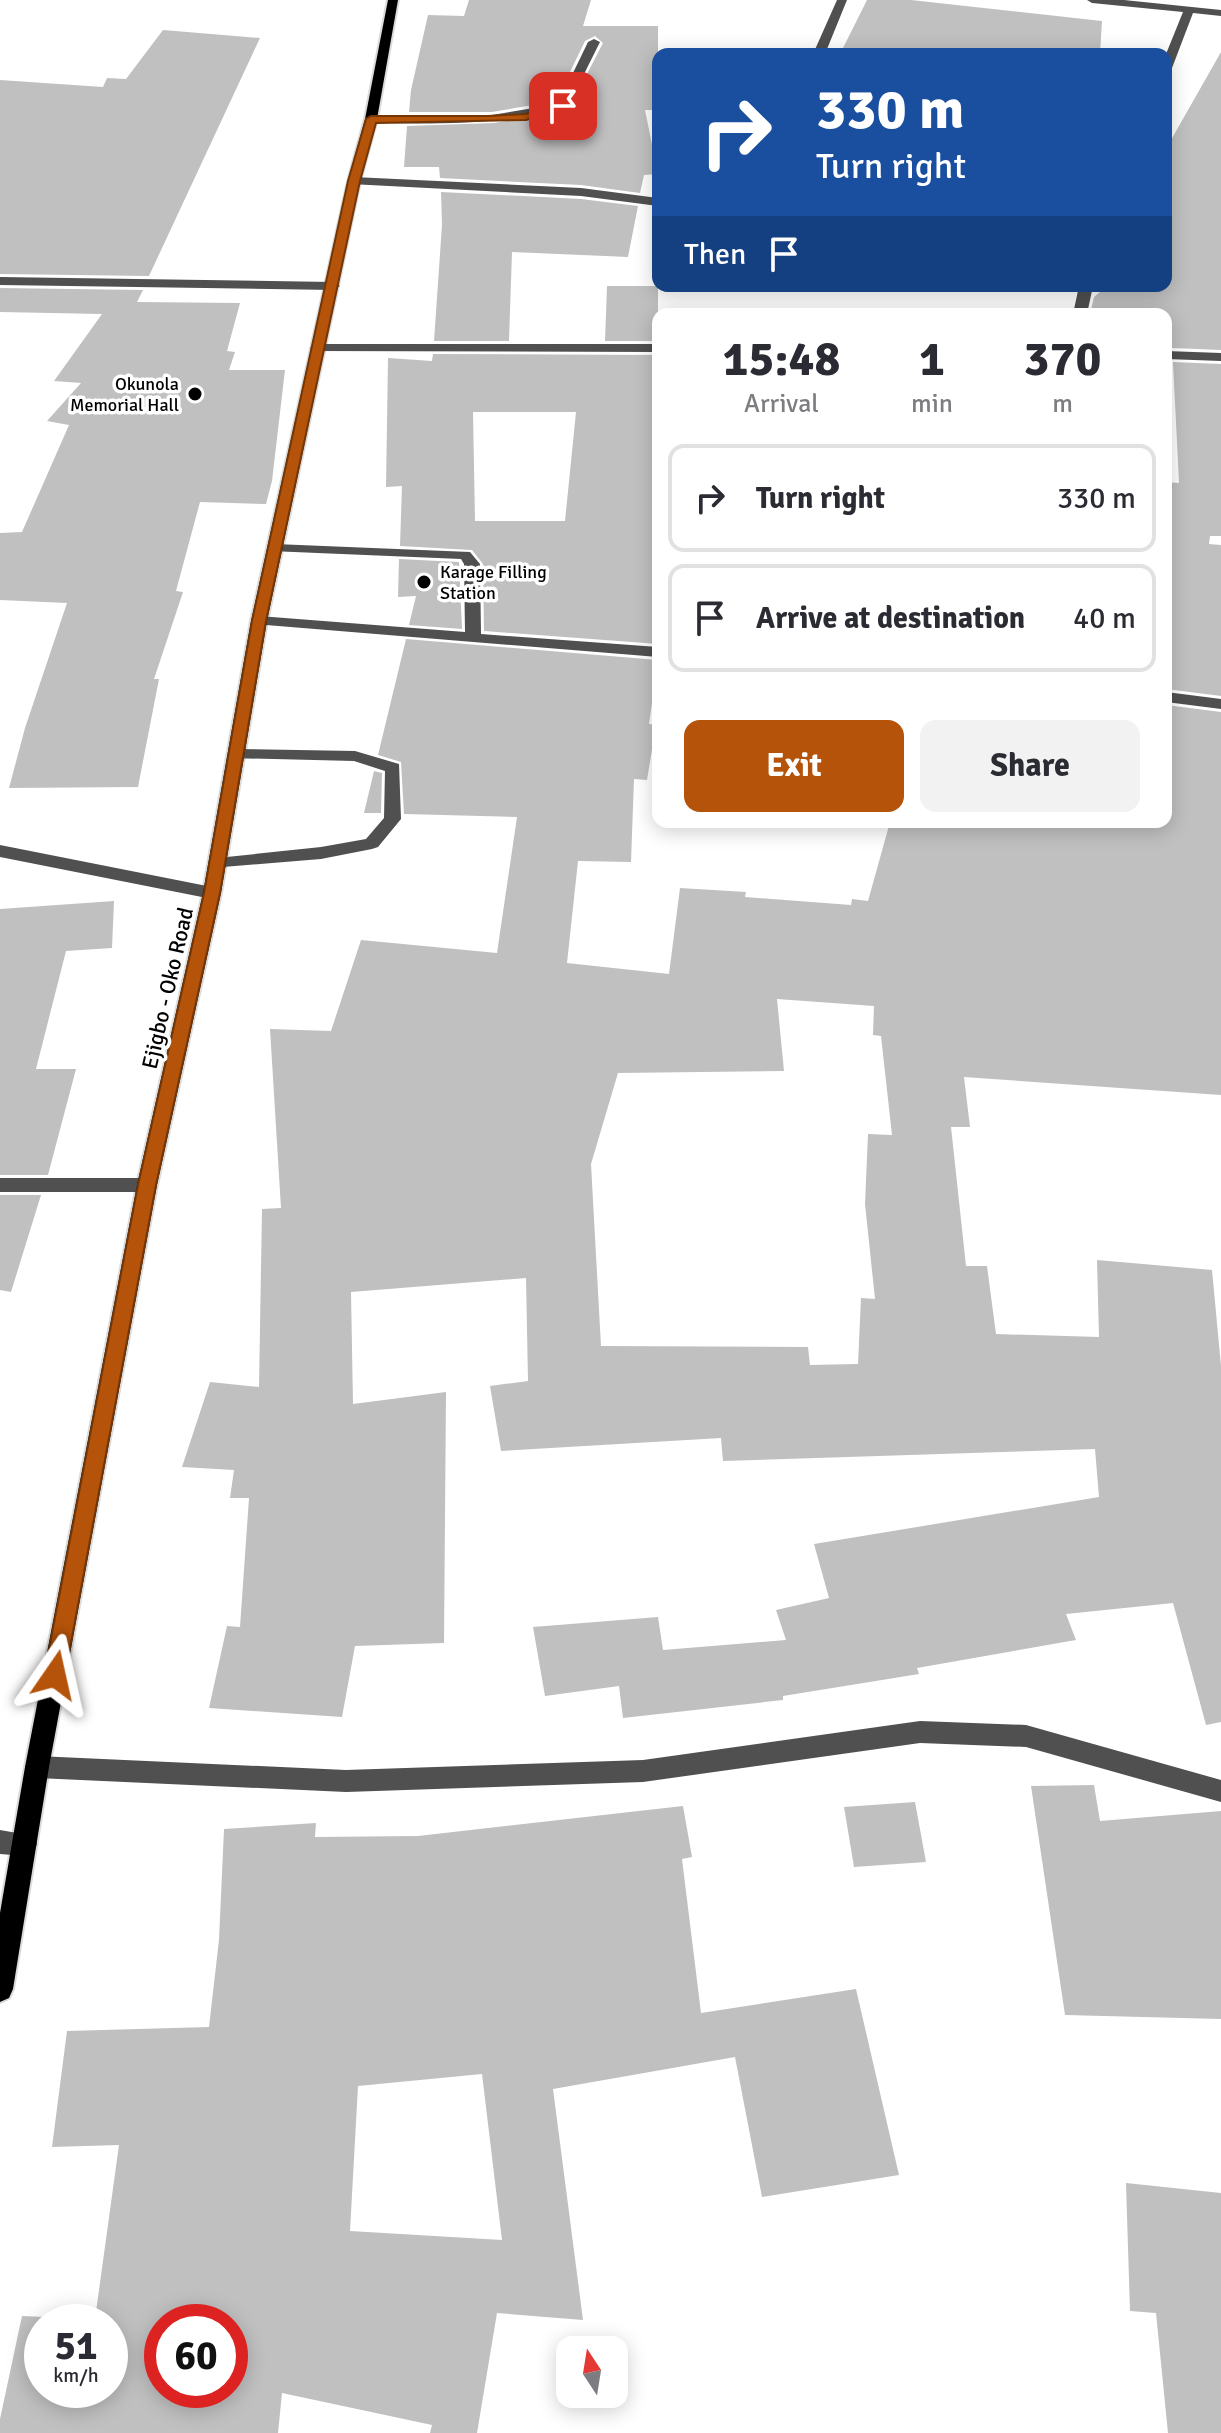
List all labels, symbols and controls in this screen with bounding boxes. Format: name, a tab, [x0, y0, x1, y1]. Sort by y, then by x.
pin	[529, 72, 597, 140]
text: 330 m	[816, 75, 964, 144]
icon: right	[684, 80, 788, 184]
icon: arrive	[541, 84, 585, 128]
text: Turn right	[816, 144, 966, 189]
icon: arrive	[762, 232, 806, 276]
text: Then	[684, 236, 746, 273]
text: 15:48	[723, 330, 840, 389]
text: 1	[919, 330, 945, 389]
text: 370	[1024, 330, 1101, 389]
place label: Okunola Memorial Hall	[70, 373, 179, 416]
marker: Okunola Memorial Hall	[186, 385, 204, 403]
text: Arrival	[744, 388, 819, 420]
text: min	[911, 388, 953, 420]
text: m	[1052, 388, 1073, 420]
icon: right	[688, 476, 732, 520]
text: Turn right	[756, 480, 885, 517]
text: 330 m	[1057, 480, 1136, 517]
place label: Karage Filling Station	[440, 561, 547, 604]
marker: Karage Filling Station	[415, 573, 433, 591]
icon: arrive	[688, 596, 732, 640]
text: Arrive at destination	[756, 600, 1025, 637]
text: 40 m	[1073, 600, 1136, 637]
button: Exit	[684, 720, 904, 812]
button: Share	[920, 720, 1140, 812]
street label: Ejigbo - Oko Road	[136, 905, 199, 1072]
position arrow	[13, 1633, 97, 1717]
speed limit sign: 60	[144, 2304, 248, 2408]
text: 51	[54, 2321, 98, 2371]
north arrow	[556, 2336, 628, 2408]
map controls	[556, 2336, 628, 2408]
text: km/h	[53, 2363, 99, 2388]

